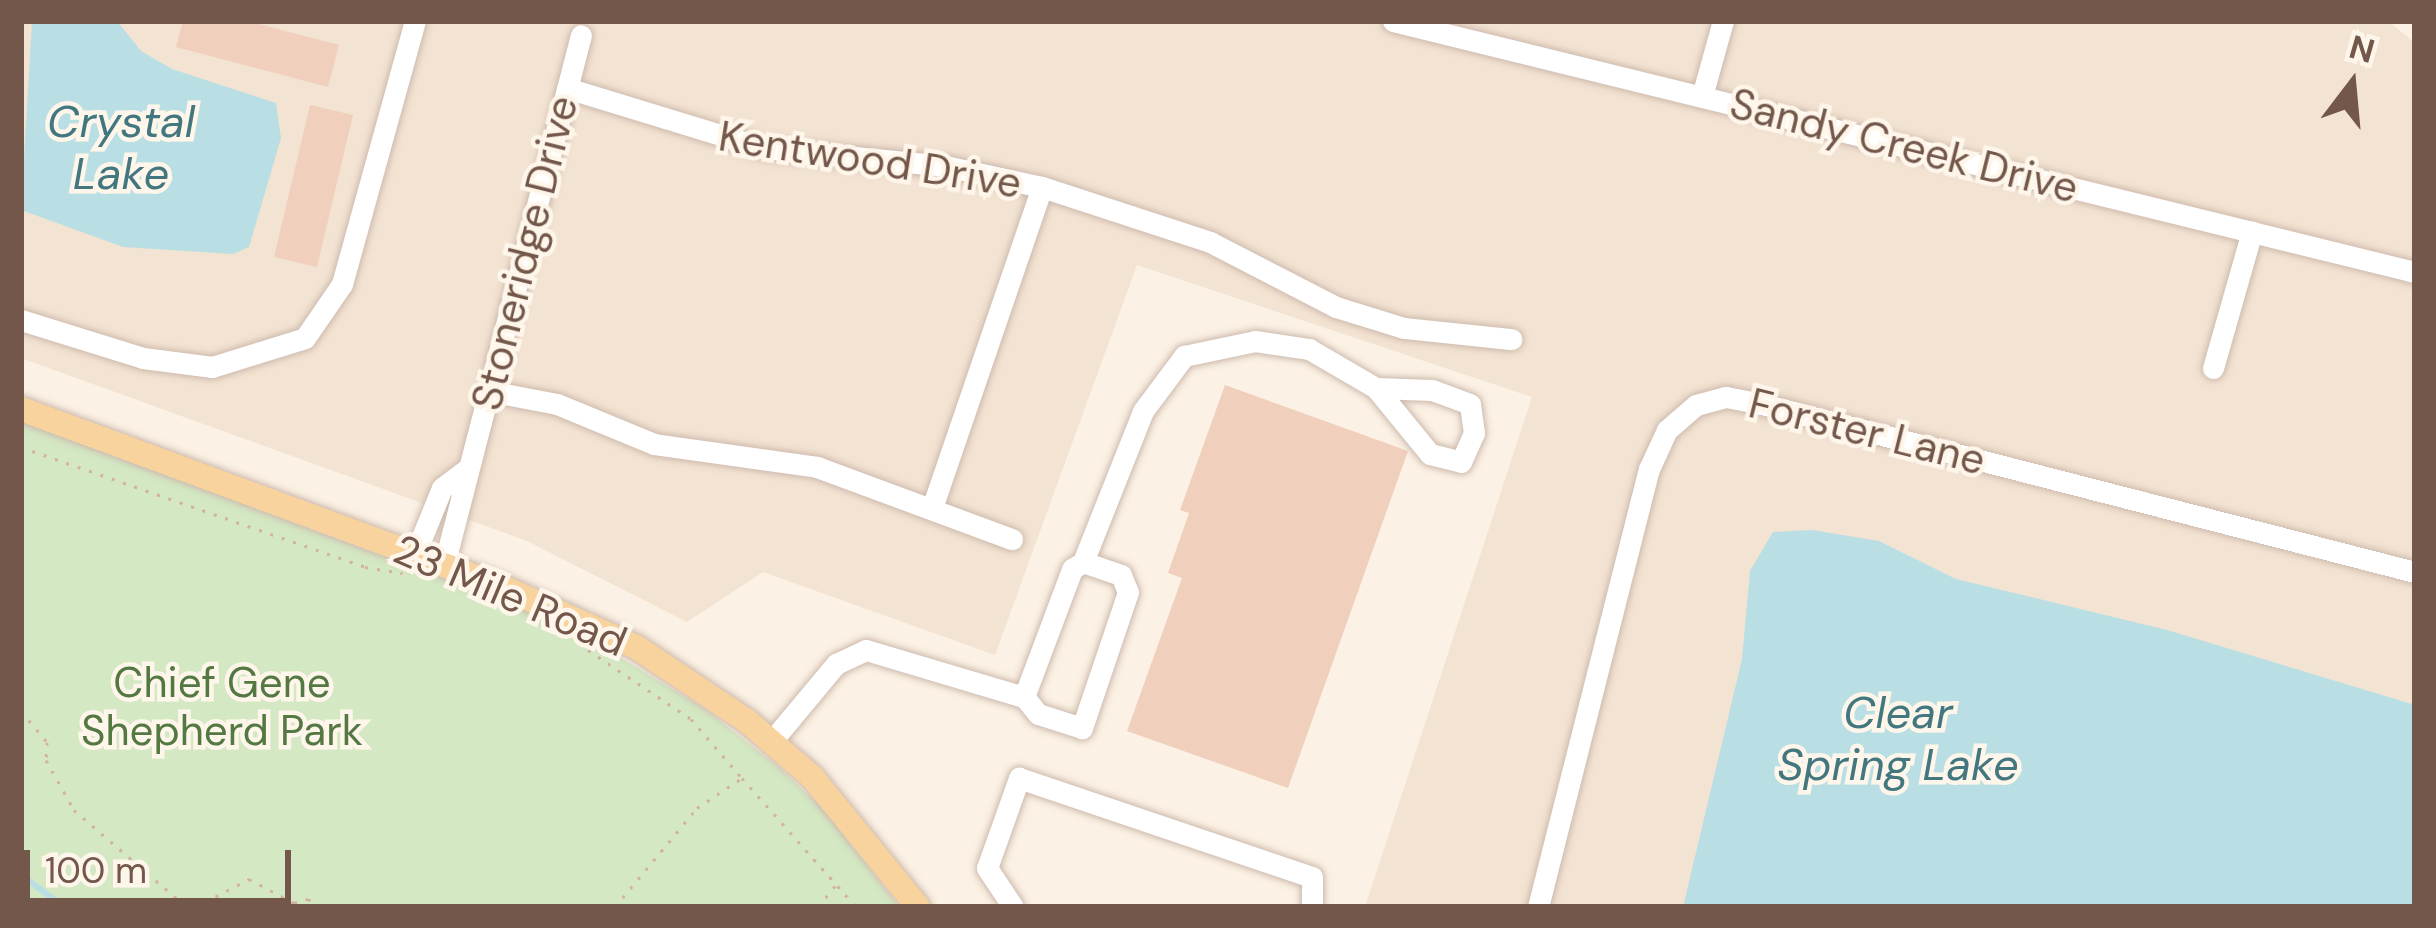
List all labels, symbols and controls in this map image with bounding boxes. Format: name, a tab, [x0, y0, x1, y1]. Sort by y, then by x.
north arrow	[2292, 24, 2412, 144]
text: N	[2345, 25, 2380, 73]
street label: Sandy Creek Drive	[1725, 78, 2083, 214]
street label: Stoneridge Drive	[462, 91, 588, 415]
water label: Crystal Lake	[47, 95, 195, 201]
street label: Kentwood Drive	[715, 111, 1025, 209]
street label: Forster Lane	[1744, 378, 1990, 486]
street label: 23 Mile Road	[386, 524, 634, 668]
park label: Chief Gene Shepherd Park	[81, 658, 363, 756]
water label: Clear Spring Lake	[1777, 686, 2019, 792]
scale bar	[30, 826, 297, 900]
text: 100 m	[45, 847, 147, 894]

